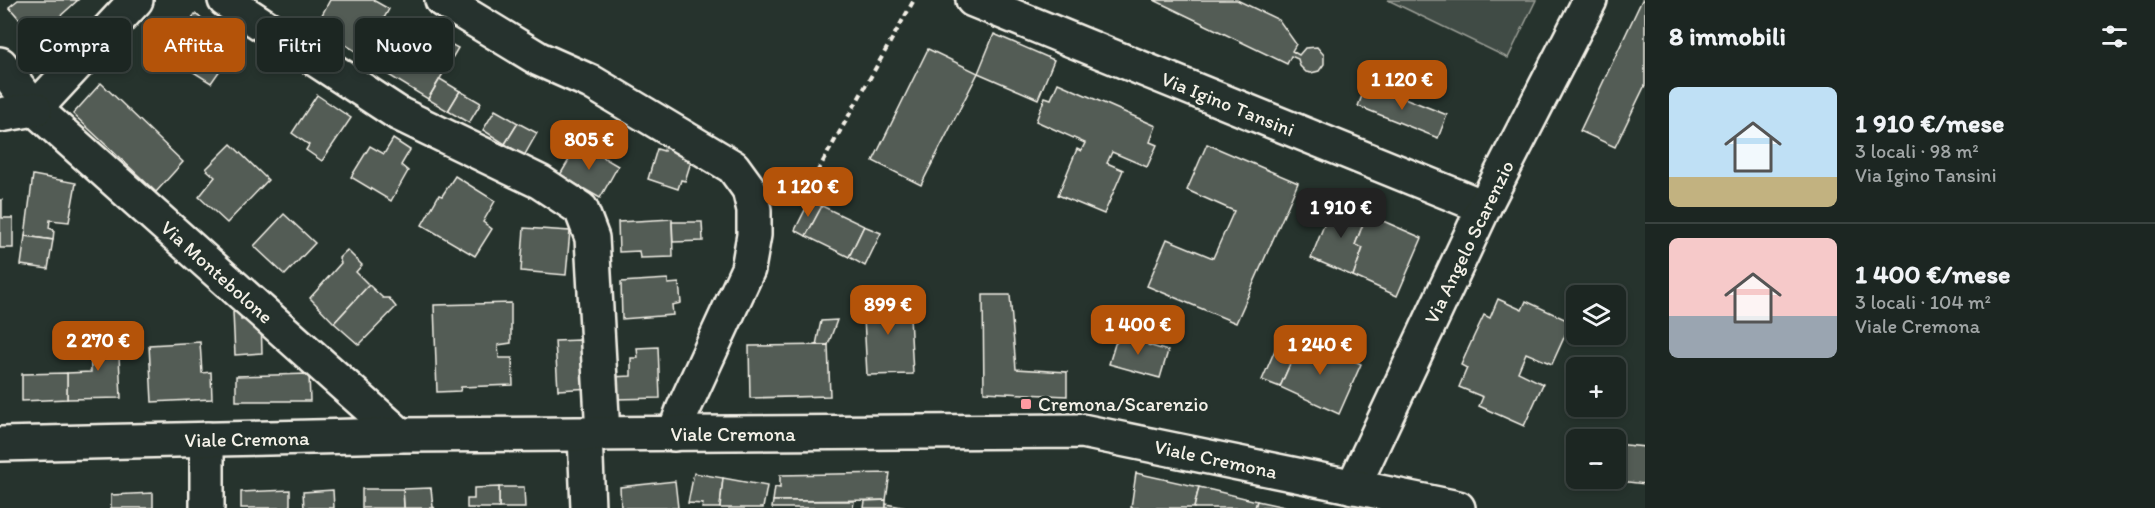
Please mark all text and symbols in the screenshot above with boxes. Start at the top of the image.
chip: Compra [18,18,131,72]
chip: Affitta [143,18,245,72]
chip: Filtri [257,18,343,72]
chip: Nuovo [355,18,453,72]
text: 8 immobili [1669,20,1786,52]
icon: filters [2098,20,2131,53]
pin: 1 120 € [1347,60,1457,111]
street label: Via Igino Tansini [1158,66,1298,142]
text: 1 120 € [1371,67,1433,91]
text: 1 910 €/mese [1855,107,2004,139]
icon: home [1717,111,1789,183]
pin: 805 € [547,120,631,171]
text: 805 € [564,127,614,151]
text: 3 locali · 98 m² [1855,139,1979,163]
street label: Via Angelo Scarenzio [1419,156,1519,328]
text: Via Igino Tansini [1855,163,1997,187]
pin: 1 120 € [753,167,863,218]
text: 1 120 € [777,174,839,198]
pin: 1 910 € [1286,188,1396,239]
text: 1 910 € [1310,195,1372,219]
street label: Via Montebolone [156,215,278,329]
text: 1 400 €/mese [1855,258,2010,290]
icon: home [1717,262,1789,334]
pin: 899 € [846,285,930,336]
map controls [1566,285,1626,489]
button: layers [1566,285,1626,345]
text: 3 locali · 104 m² [1855,290,1991,314]
text: 899 € [864,292,912,316]
pin: 1 400 € [1083,305,1193,356]
text: 1 400 € [1105,312,1171,336]
text: Viale Cremona [1855,314,1980,338]
pin: 2 270 € [43,321,153,372]
pin: 1 240 € [1265,325,1375,376]
text: 2 270 € [66,328,130,352]
text: 1 240 € [1288,332,1352,356]
button: + [1566,357,1626,417]
place label: Cremona/Scarenzio [1038,392,1209,416]
marker: Cremona/Scarenzio [1019,397,1033,411]
street label: Viale Cremona [670,422,796,446]
street label: Viale Cremona [184,426,310,452]
button: − [1566,429,1626,489]
street label: Viale Cremona [1152,434,1280,484]

